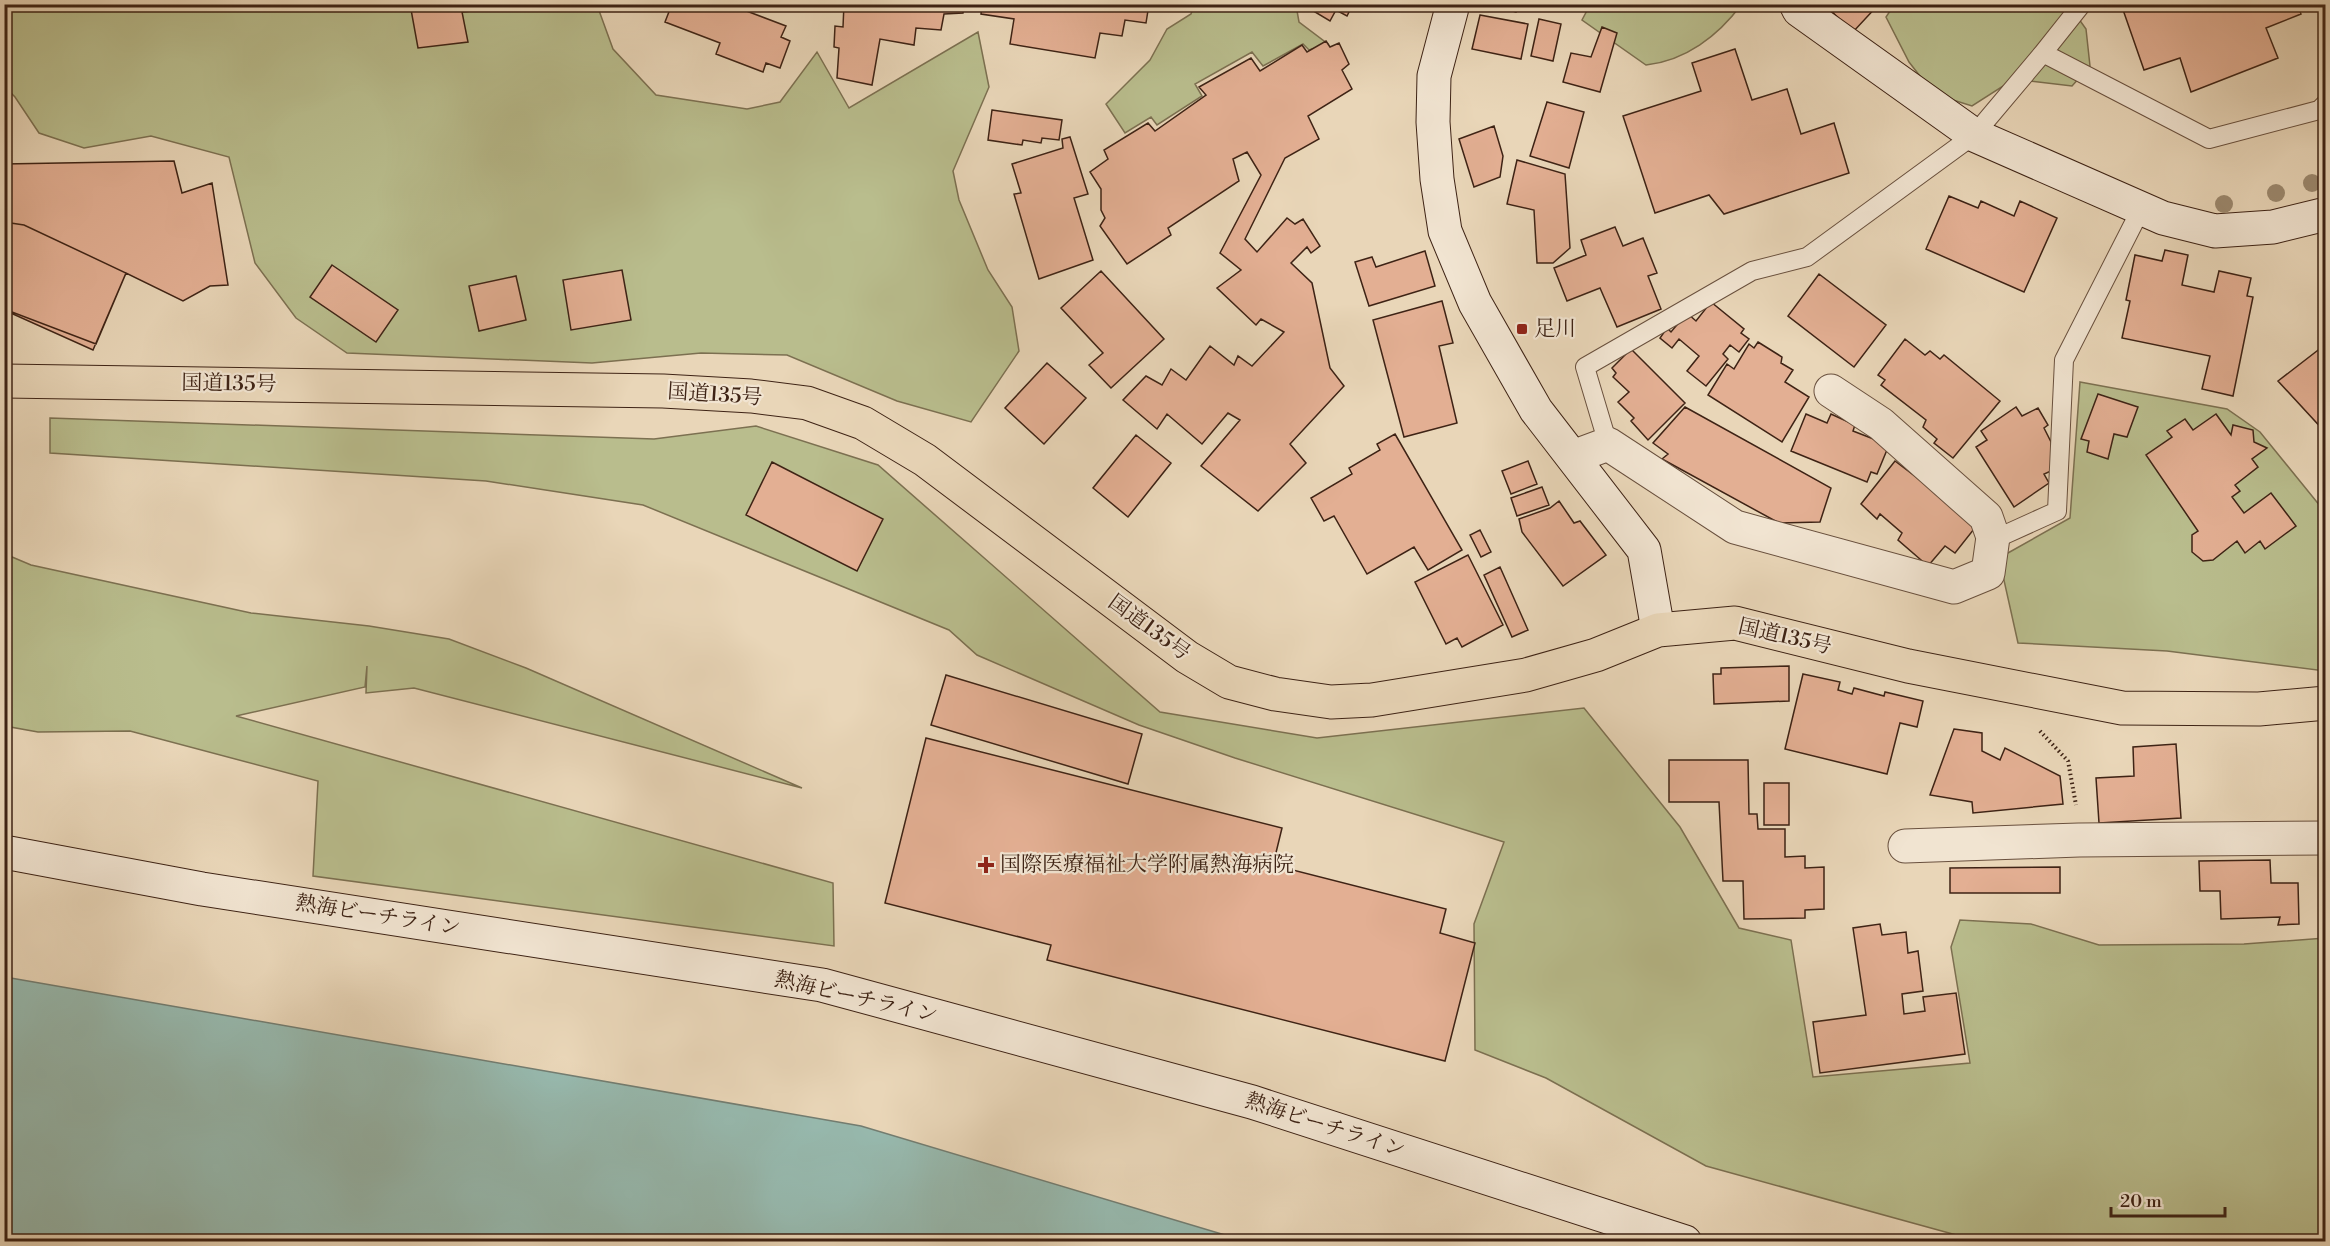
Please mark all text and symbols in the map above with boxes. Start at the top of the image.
place label: 足川 [1534,316,1576,342]
marker: 足川 [1515,322,1529,336]
street label: 国道135号 [181,370,277,398]
street label: 国道135号 [667,379,763,411]
street label: 国道135号 [1103,589,1195,667]
street label: 国道135号 [1736,614,1834,660]
place label: 国際医療福祉大学附属熱海病院 [1000,852,1294,878]
marker: 国際医療福祉大学附属熱海病院 [977,856,995,874]
street label: 熱海ビーチライン [294,890,462,942]
street label: 熱海ビーチライン [772,967,940,1029]
street label: 熱海ビーチライン [1242,1088,1408,1164]
scale bar [2111,1180,2225,1218]
text: 20 m [2120,1190,2162,1213]

